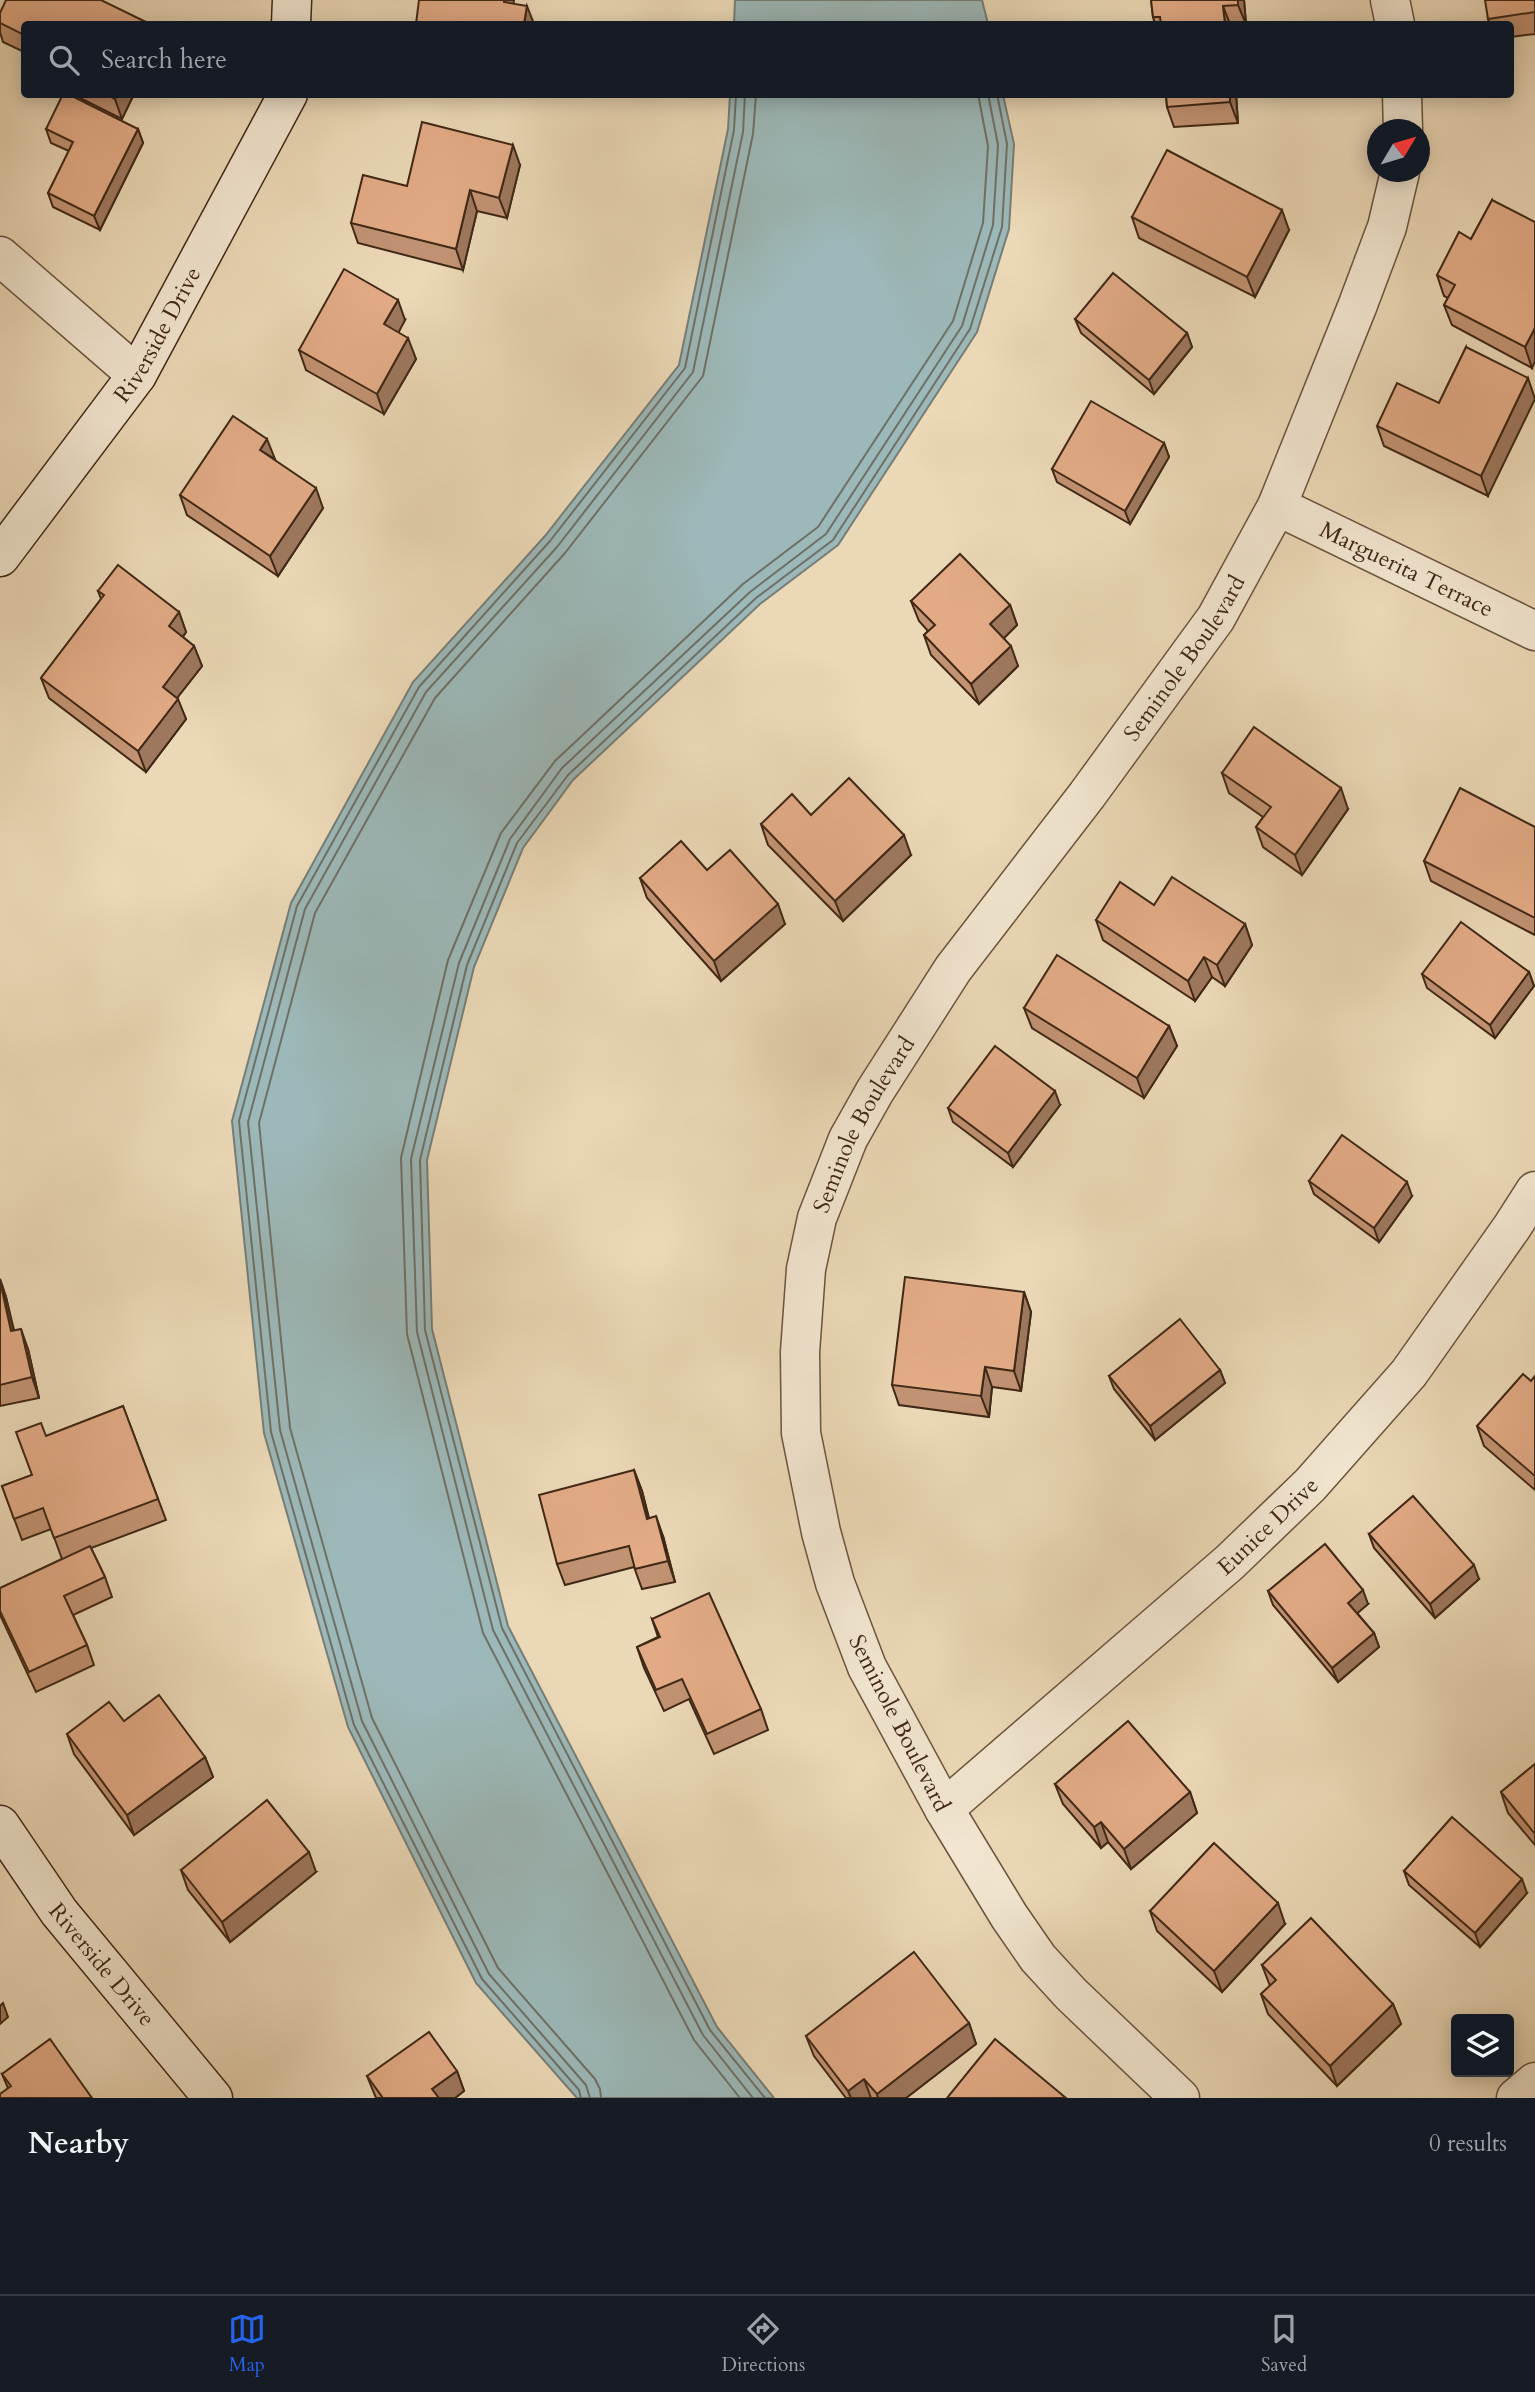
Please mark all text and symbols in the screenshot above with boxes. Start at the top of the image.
search box [21,21,1514,98]
icon: search [45,41,83,79]
text: Search here [101,42,227,77]
north arrow [1367,119,1430,182]
street label: Riverside Drive [107,261,208,409]
street label: Marguerita Terrace [1314,514,1498,624]
street label: Seminole Boulevard [1116,569,1253,747]
street label: Seminole Boulevard [806,1030,922,1217]
street label: Eunice Drive [1211,1471,1326,1582]
street label: Seminole Boulevard [841,1629,958,1818]
street label: Riverside Drive [42,1896,162,2033]
map controls [1451,2014,1514,2077]
button: layers [1451,2014,1514,2077]
text: Nearby [28,2123,129,2164]
text: 0 results [1429,2128,1507,2159]
tab: Map [228,2310,266,2378]
tab: Directions [722,2310,805,2378]
tab: Saved [1261,2310,1307,2378]

